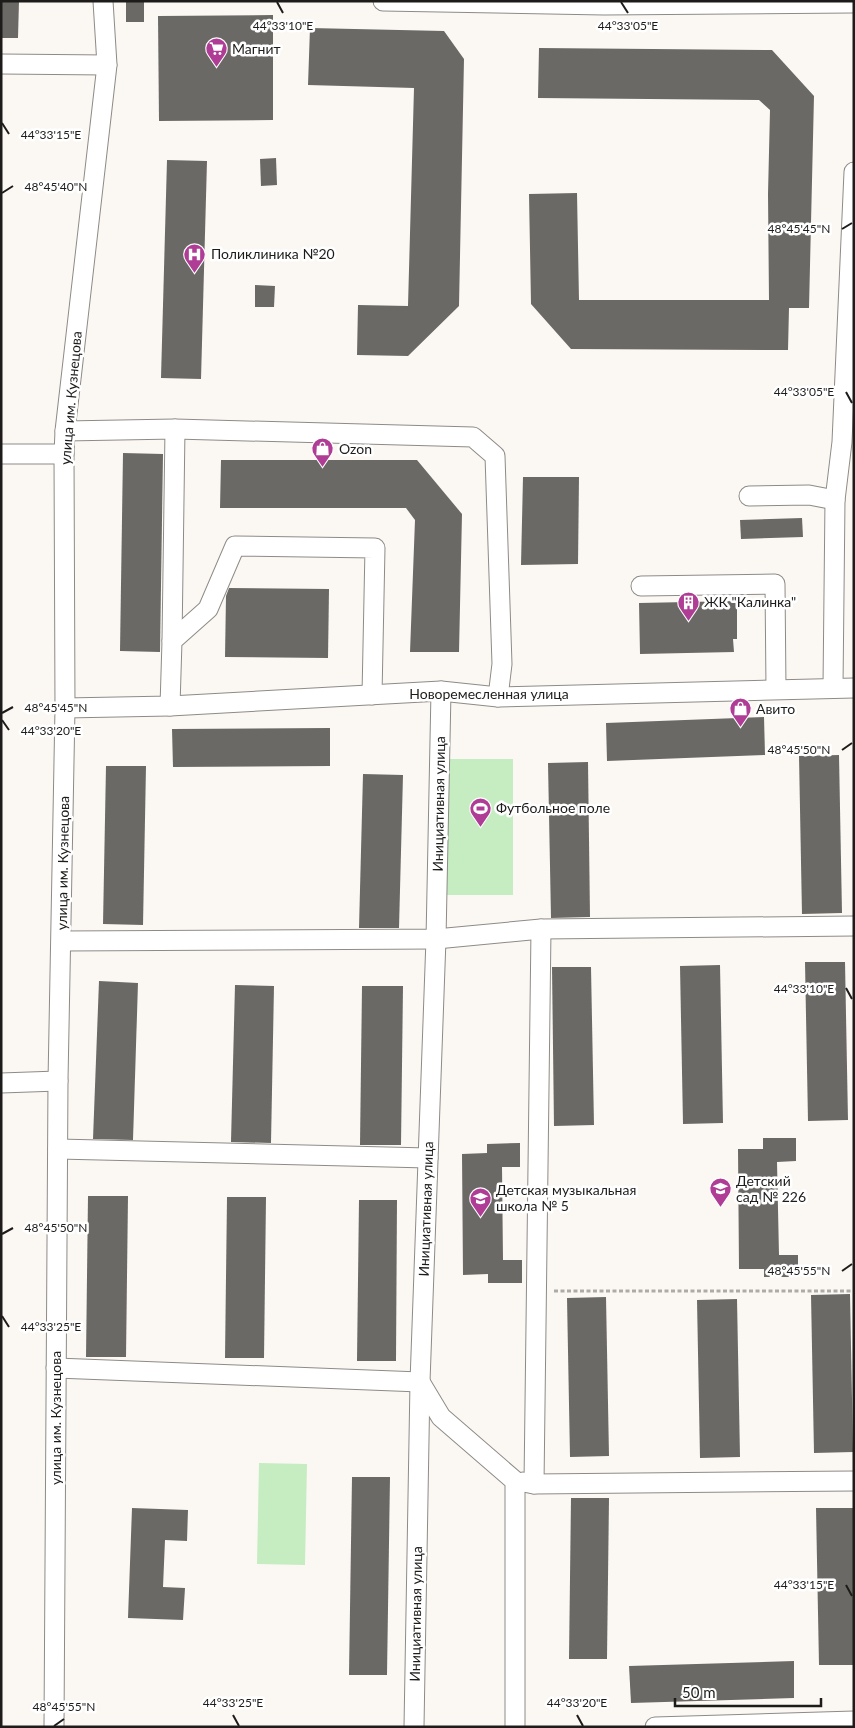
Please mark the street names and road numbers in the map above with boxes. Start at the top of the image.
street label: улица им. Кузнецова [56,330,85,466]
street label: Новоремесленная улица [409,685,569,702]
street label: Инициативная улица [429,736,448,872]
street label: улица им. Кузнецова [53,796,72,930]
street label: Инициативная улица [415,1141,436,1277]
street label: улица им. Кузнецова [47,1351,64,1485]
street label: Инициативная улица [406,1546,425,1682]

